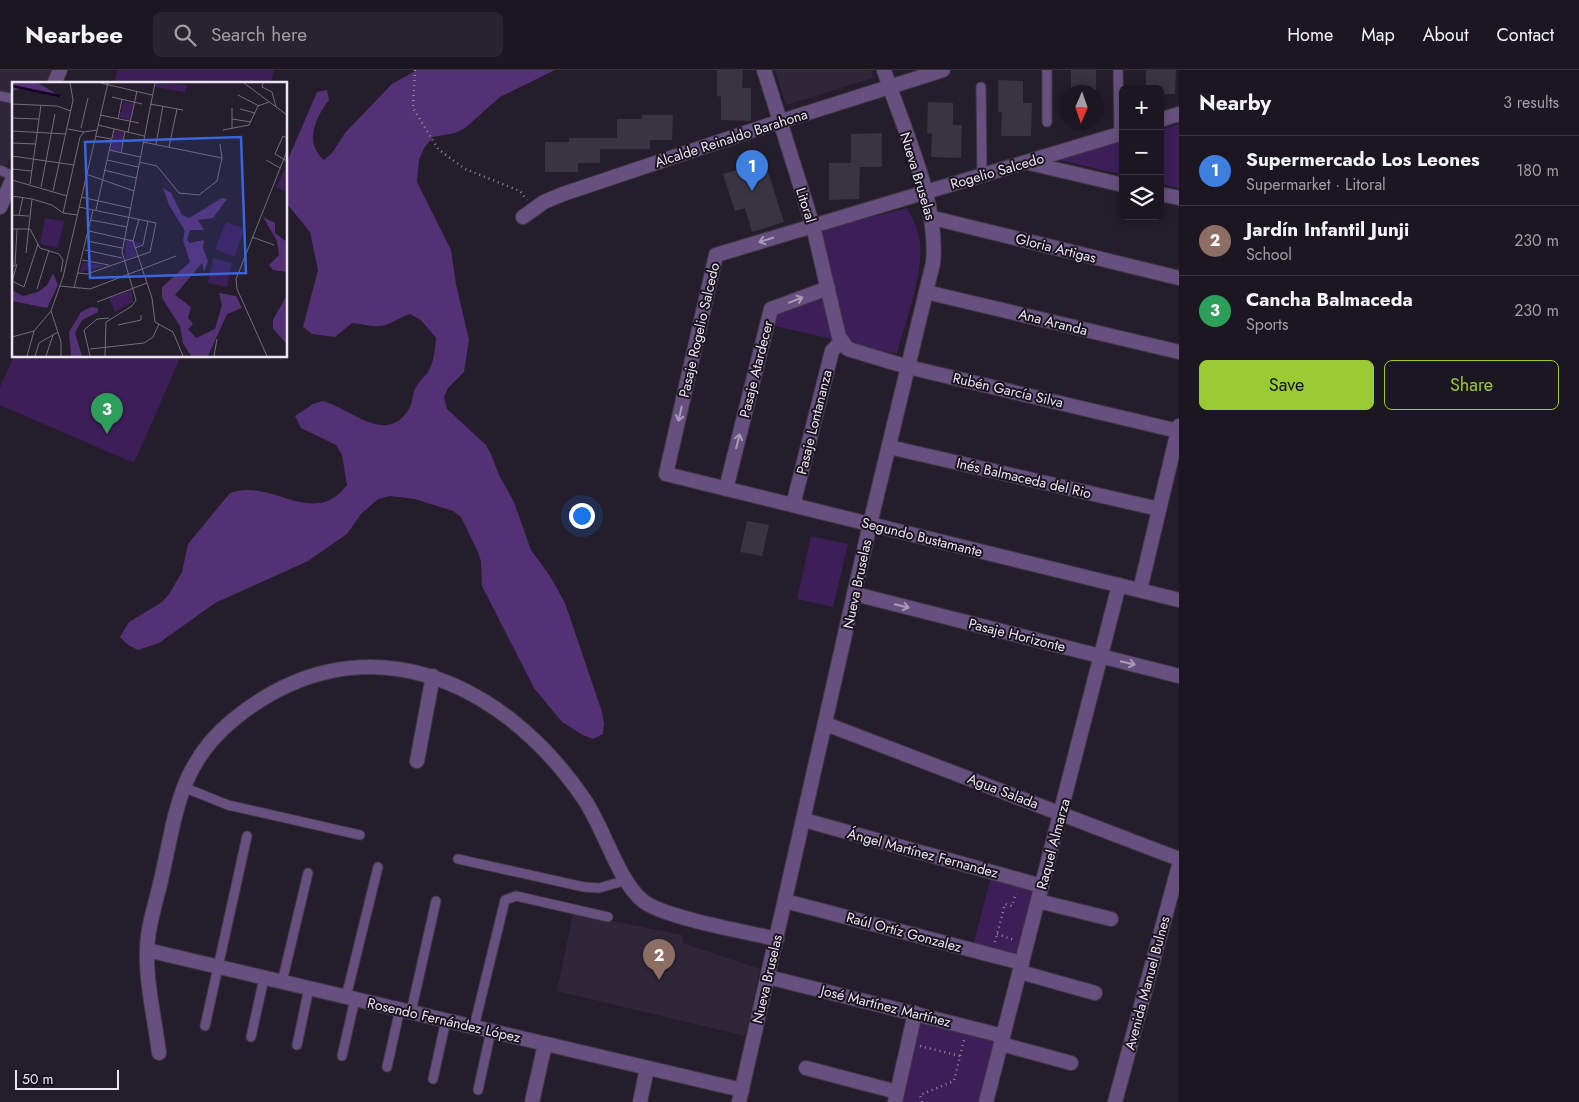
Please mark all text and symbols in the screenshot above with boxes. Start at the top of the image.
search box [153,12,503,57]
text: Nearbee [25,17,123,52]
icon: search [171,21,199,49]
text: Search here [211,21,307,48]
text: Home [1287,22,1333,48]
text: Map [1361,22,1395,48]
text: About [1423,22,1468,48]
text: Contact [1496,22,1554,48]
inset map [12,82,288,358]
north arrow [1059,85,1104,130]
map controls [1119,85,1164,220]
button: + [1119,85,1164,130]
text: Nearby [1199,88,1271,118]
text: 3 results [1503,91,1559,114]
street label: Alcalde Reinaldo Barahona [652,104,810,172]
street label: Nueva Bruselas [895,130,941,223]
button: − [1119,130,1164,175]
text: Supermercado Los Leones [1246,146,1480,173]
street label: Rogelio Salcedo [948,148,1046,194]
pin: 1 [736,150,768,191]
text: 1 [1211,159,1219,182]
text: 180 m [1516,159,1559,182]
text: Supermarket · Litoral [1246,173,1386,196]
button: layers [1119,175,1164,220]
street label: Litoral [791,185,821,225]
text: Jardín Infantil Junji [1246,216,1409,243]
street label: Gloria Artigas [1014,228,1099,268]
text: 2 [1210,229,1220,252]
text: 230 m [1514,229,1559,252]
one-way arrow [759,236,775,245]
text: School [1246,243,1292,266]
street label: Pasaje Rogelio Salcedo [674,260,724,399]
text: Cancha Balmaceda [1246,286,1413,313]
one-way arrow [787,295,803,304]
text: 3 [1210,299,1220,322]
text: 230 m [1514,299,1559,322]
street label: Ana Aranda [1016,304,1090,340]
text: Sports [1246,313,1288,336]
street label: Pasaje Atardecer [734,318,778,420]
button: Save [1199,360,1374,410]
button: Share [1384,360,1559,410]
street label: Pasaje Lontananza [791,368,837,476]
street label: Rubén García Silva [951,368,1065,412]
pin: 3 [91,393,123,434]
one-way arrow [674,405,684,421]
one-way arrow [734,434,743,450]
street label: Inés Balmaceda del Rio [955,453,1094,503]
your location [569,503,595,529]
street label: Segundo Bustamante [859,512,985,562]
street label: Nueva Bruselas [838,537,876,630]
one-way arrow [894,602,910,611]
street label: Pasaje Horizonte [966,613,1068,657]
one-way arrow [1119,659,1135,668]
street label: Agua Salada [965,768,1041,814]
street label: Raquel Almarza [1031,796,1075,892]
street label: Ángel Martínez Fernandez [845,823,1001,883]
street label: Raúl Ortíz Gonzalez [844,907,964,957]
street label: Avenida Manuel Bulnes [1120,914,1175,1052]
street label: Nueva Bruselas [747,932,787,1025]
pin: 2 [643,939,675,980]
street label: José Martínez Martínez [817,980,954,1032]
street label: Rosendo Fernández López [365,993,523,1047]
scale bar [15,1067,119,1090]
text: 50 m [22,1069,53,1089]

